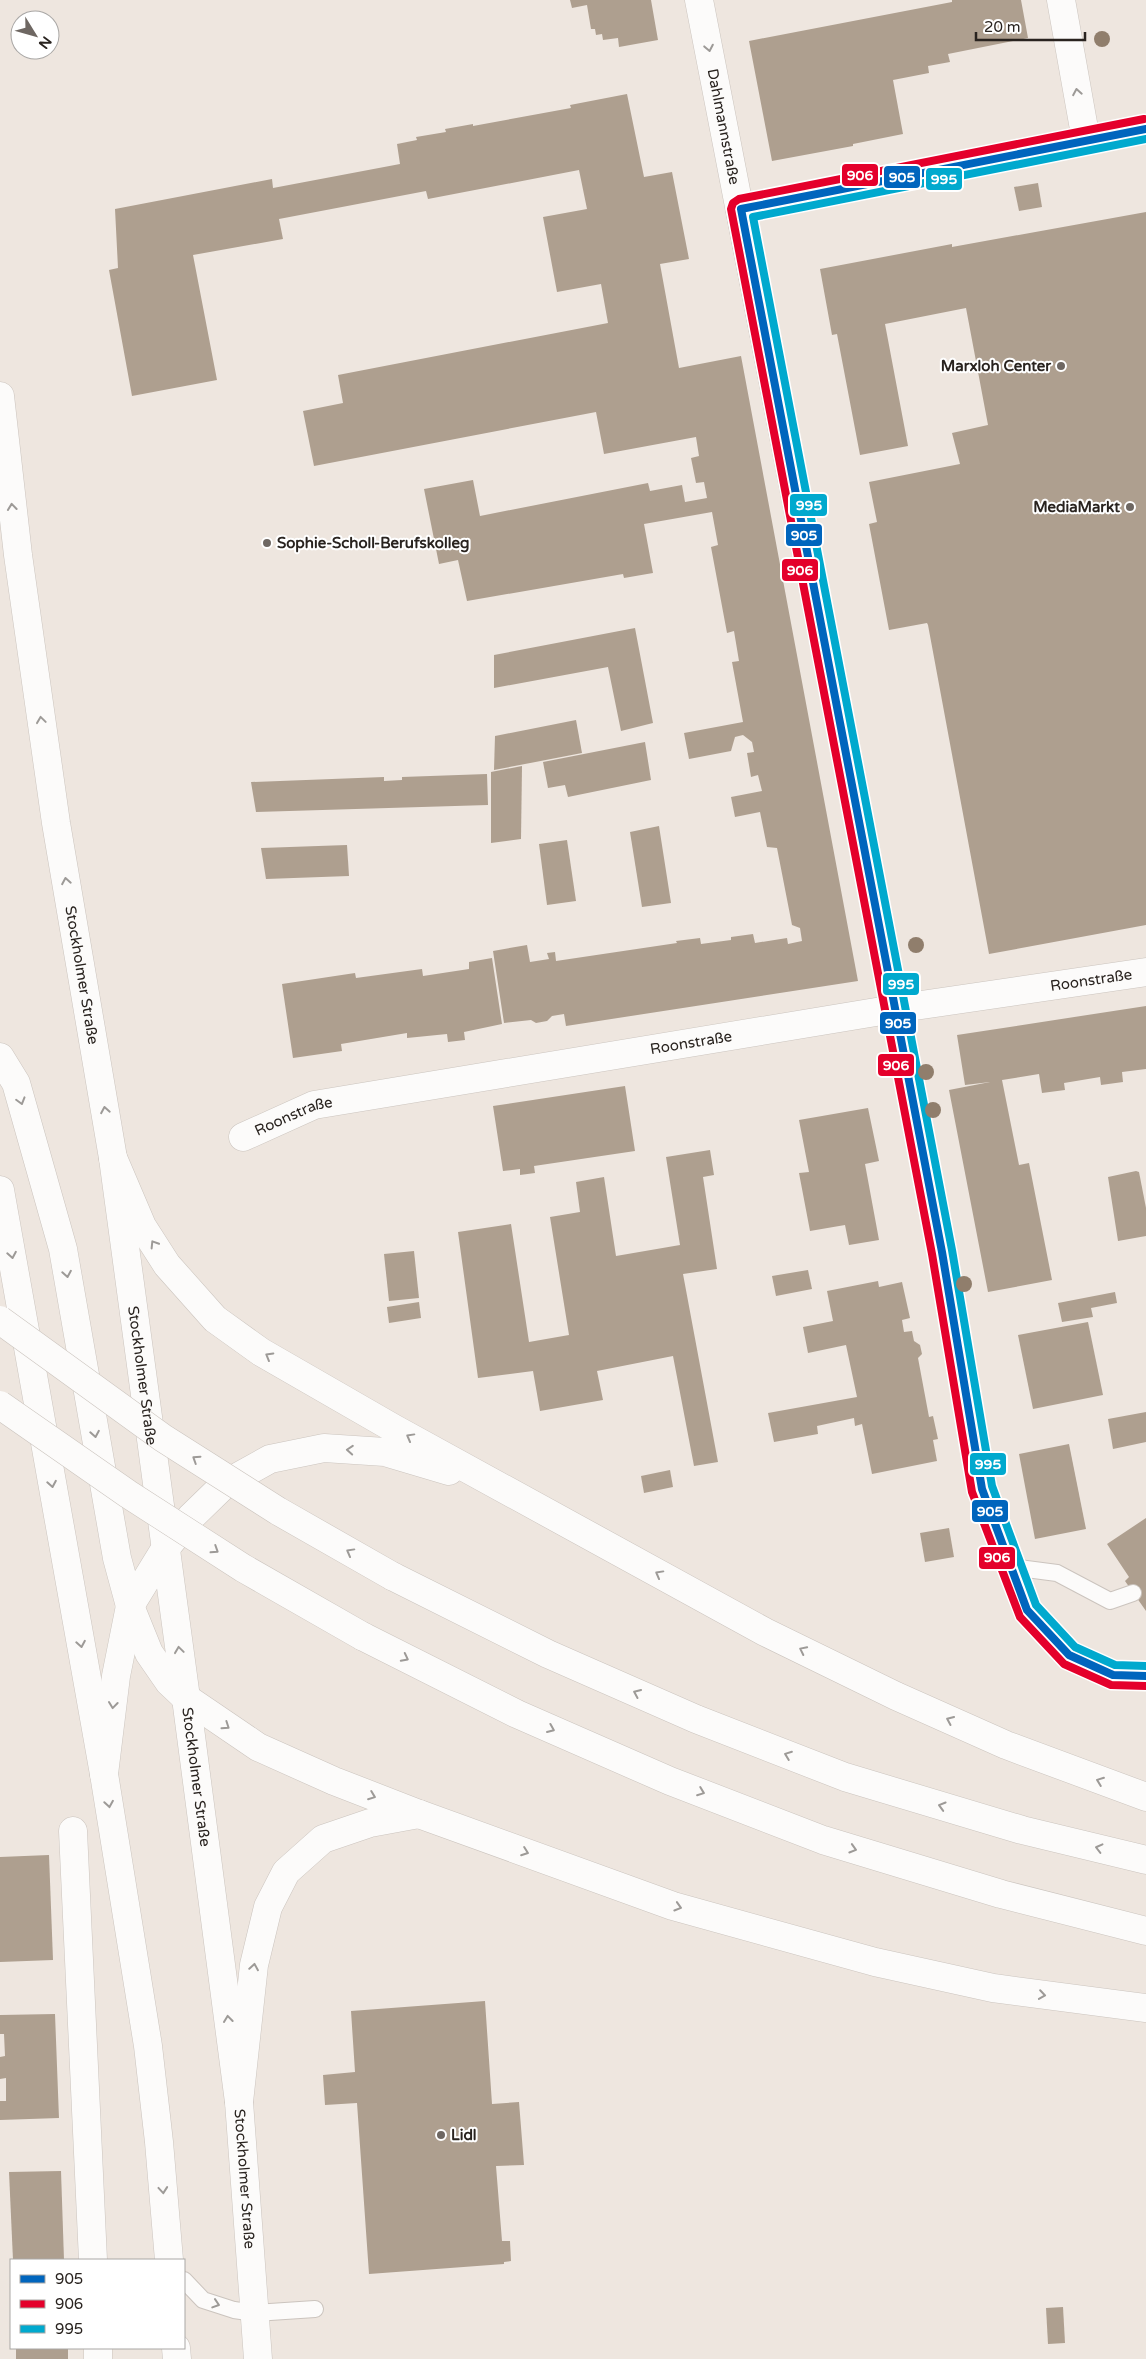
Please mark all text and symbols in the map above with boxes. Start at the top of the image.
north arrow [10,10,60,60]
scale bar [976,10,1085,42]
text: 20 m [984,18,1021,36]
text: N [35,33,55,52]
one-way arrow [703,43,713,52]
street label: Dahlmannstraße [704,67,744,186]
one-way arrow [1072,88,1083,96]
line badge: 906 [841,163,879,187]
line badge: 905 [883,165,921,189]
text: 906 [847,167,873,184]
line badge: 995 [925,167,963,191]
text: 905 [889,169,915,186]
text: 995 [931,171,957,188]
place label: Marxloh Center [941,357,1051,375]
marker: Marxloh Center [1055,360,1067,372]
line badge: 995 [789,493,828,517]
text: 995 [796,497,822,514]
place label: MediaMarkt [1033,498,1120,516]
marker: MediaMarkt [1124,501,1136,513]
one-way arrow [7,502,18,510]
line badge: 905 [785,523,823,547]
text: 905 [791,527,817,544]
place label: Sophie-Scholl-Berufskolleg [277,534,469,553]
marker: Sophie-Scholl-Berufskolleg [261,537,273,549]
line badge: 906 [781,558,819,582]
text: 906 [787,562,813,579]
one-way arrow [37,716,47,725]
one-way arrow [61,877,72,885]
street label: Stockholmer Straße [61,904,103,1046]
street label: Roonstraße [1049,965,1133,995]
line badge: 995 [882,972,920,996]
text: 995 [888,976,914,993]
line badge: 905 [879,1011,917,1035]
text: 905 [885,1015,911,1032]
street label: Roonstraße [649,1027,733,1058]
line badge: 906 [877,1053,915,1077]
text: 906 [883,1057,909,1074]
street label: Roonstraße [252,1093,334,1140]
one-way arrow [15,1096,25,1104]
one-way arrow [100,1106,110,1115]
one-way arrow [150,1240,160,1249]
one-way arrow [6,1250,16,1259]
one-way arrow [62,1270,72,1279]
street label: Stockholmer Straße [124,1305,161,1446]
one-way arrow [265,1352,274,1362]
one-way arrow [90,1430,100,1439]
one-way arrow [406,1433,415,1443]
one-way arrow [345,1444,353,1455]
line badge: 995 [969,1452,1007,1476]
one-way arrow [192,1456,202,1465]
text: 995 [975,1456,1001,1473]
one-way arrow [47,1479,57,1488]
line badge: 905 [971,1499,1009,1523]
text: 905 [977,1503,1003,1520]
one-way arrow [209,1543,218,1553]
line badge: 906 [978,1546,1016,1570]
one-way arrow [346,1548,355,1558]
text: 906 [984,1549,1010,1566]
one-way arrow [656,1570,665,1580]
one-way arrow [75,1639,85,1648]
one-way arrow [174,1646,185,1654]
one-way arrow [799,1646,808,1657]
one-way arrow [400,1652,409,1662]
one-way arrow [633,1689,642,1700]
one-way arrow [108,1702,119,1710]
street label: Stockholmer Straße [178,1706,214,1848]
one-way arrow [946,1715,955,1726]
one-way arrow [221,1719,230,1729]
one-way arrow [546,1723,555,1734]
one-way arrow [784,1751,793,1761]
one-way arrow [1096,1777,1105,1788]
one-way arrow [696,1786,705,1797]
one-way arrow [367,1789,376,1800]
one-way arrow [104,1799,114,1808]
one-way arrow [938,1802,946,1812]
one-way arrow [849,1843,857,1853]
one-way arrow [1095,1844,1103,1854]
one-way arrow [520,1846,528,1856]
one-way arrow [673,1901,681,1911]
one-way arrow [249,1962,259,1971]
one-way arrow [1037,1989,1046,1999]
one-way arrow [223,2015,234,2023]
street label: Stockholmer Straße [231,2108,259,2250]
place label: Lidl [451,2126,477,2144]
marker: Lidl [435,2129,447,2141]
one-way arrow [158,2187,169,2195]
legend [10,2259,185,2349]
text: 905 [55,2270,83,2288]
text: 906 [55,2295,83,2313]
one-way arrow [211,2299,219,2309]
text: 995 [55,2320,83,2338]

